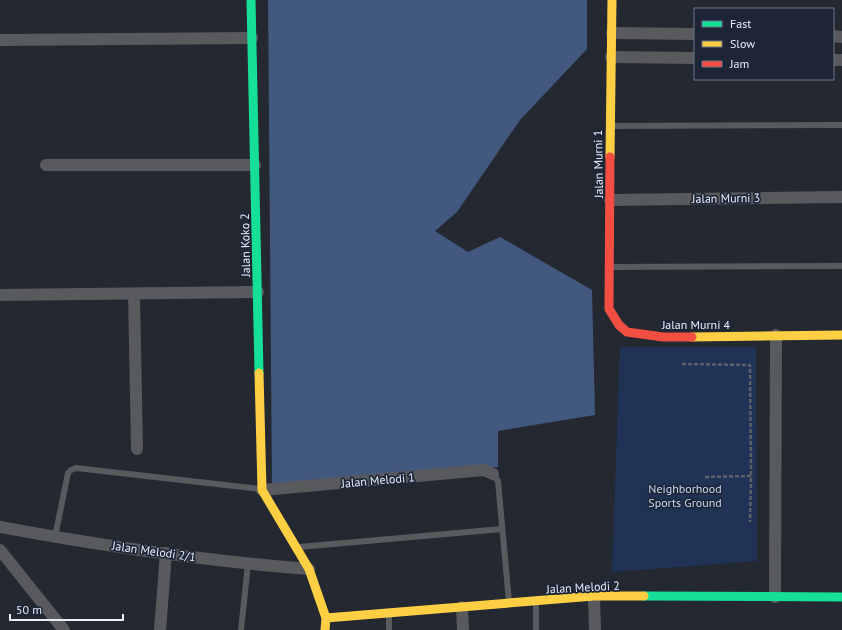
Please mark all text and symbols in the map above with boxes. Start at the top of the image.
legend [694,8,834,80]
text: Fast [730,16,751,31]
text: Slow [730,36,755,51]
text: Jam [729,56,749,71]
street label: Jalan Murni 1 [590,130,606,199]
street label: Jalan Murni 3 [691,190,760,206]
street label: Jalan Koko 2 [237,213,253,278]
street label: Jalan Murni 4 [661,317,731,332]
street label: Jalan Melodi 1 [340,469,415,491]
park label: Neighborhood Sports Ground [648,481,722,510]
street label: Jalan Melodi 2/1 [110,538,197,564]
street label: Jalan Melodi 2 [545,578,620,596]
scale bar [10,596,123,622]
text: 50 m [16,602,42,617]

